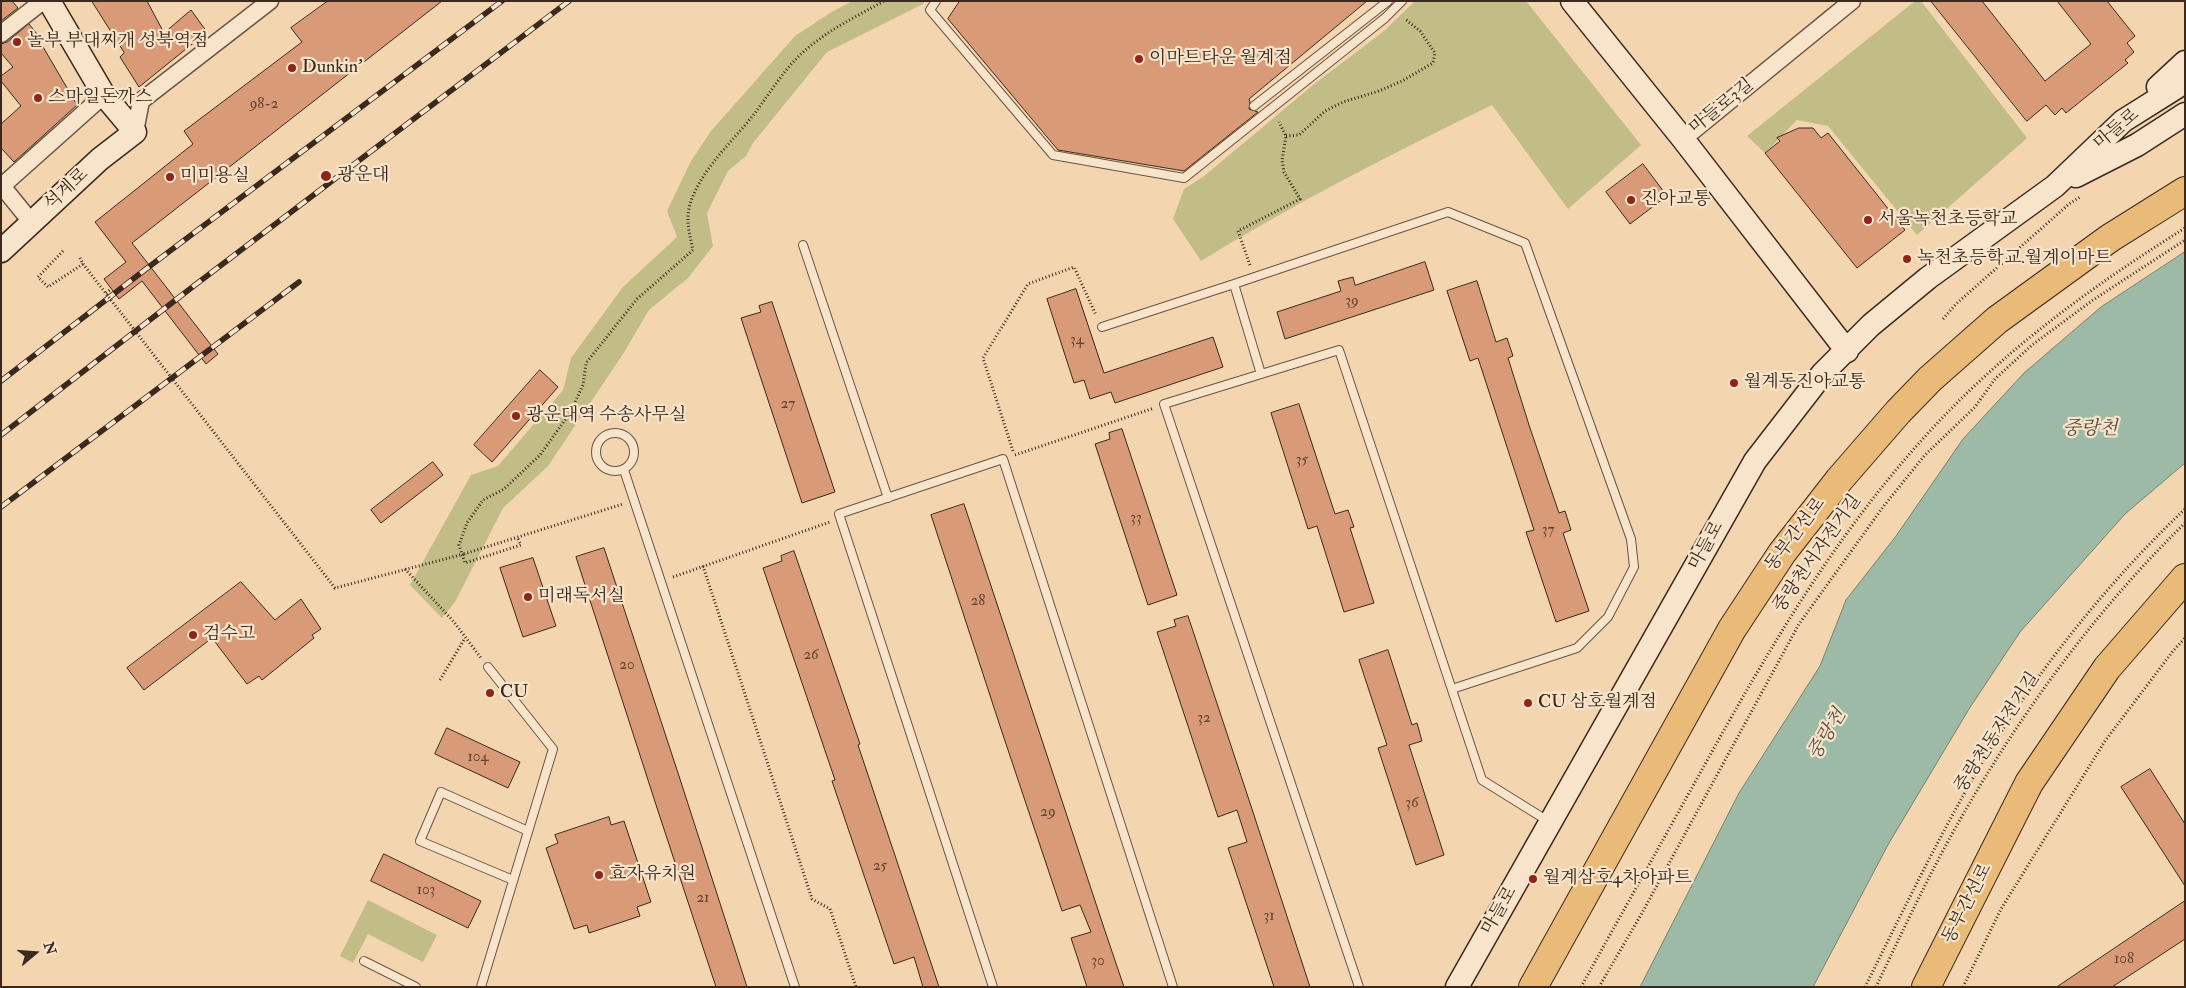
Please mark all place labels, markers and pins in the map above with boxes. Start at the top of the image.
place label: 놀부 부대찌개 성북역점 [27,31,208,53]
marker: 놀부 부대찌개 성북역점 [11,36,23,48]
place label: 이마트타운 월계점 [1149,48,1292,70]
marker: 이마트타운 월계점 [1133,53,1145,65]
place label: Dunkin' [302,57,363,79]
marker: Dunkin' [286,62,298,74]
place label: 스마일돈까스 [48,87,152,109]
marker: 스마일돈까스 [32,92,44,104]
place label: 광운대 [337,165,389,187]
place label: 미미용실 [180,166,250,188]
marker: 광운대 [319,169,333,183]
marker: 미미용실 [164,171,176,183]
place label: 진아교통 [1641,189,1711,211]
marker: 진아교통 [1625,194,1637,206]
place label: 서울녹천초등학교 [1878,209,2017,231]
marker: 서울녹천초등학교 [1862,214,1874,226]
place label: 녹천초등학교.월계이마트 [1917,248,2112,270]
marker: 녹천초등학교.월계이마트 [1901,253,1913,265]
place label: 월계동진아교통 [1744,372,1866,394]
marker: 월계동진아교통 [1728,377,1740,389]
place label: 광운대역 수송사무실 [526,405,686,427]
marker: 광운대역 수송사무실 [510,410,522,422]
place label: 미래독서실 [538,586,625,608]
marker: 미래독서실 [522,591,534,603]
place label: 검수고 [203,624,255,646]
marker: 검수고 [187,629,199,641]
place label: CU [500,682,528,704]
marker: CU [484,687,496,699]
place label: CU 삼호월계점 [1538,692,1657,714]
marker: CU 삼호월계점 [1522,697,1534,709]
place label: 효자유치원 [609,864,696,886]
place label: 월계삼호4차아파트 [1543,868,1692,890]
marker: 효자유치원 [593,869,605,881]
marker: 월계삼호4차아파트 [1527,873,1539,885]

